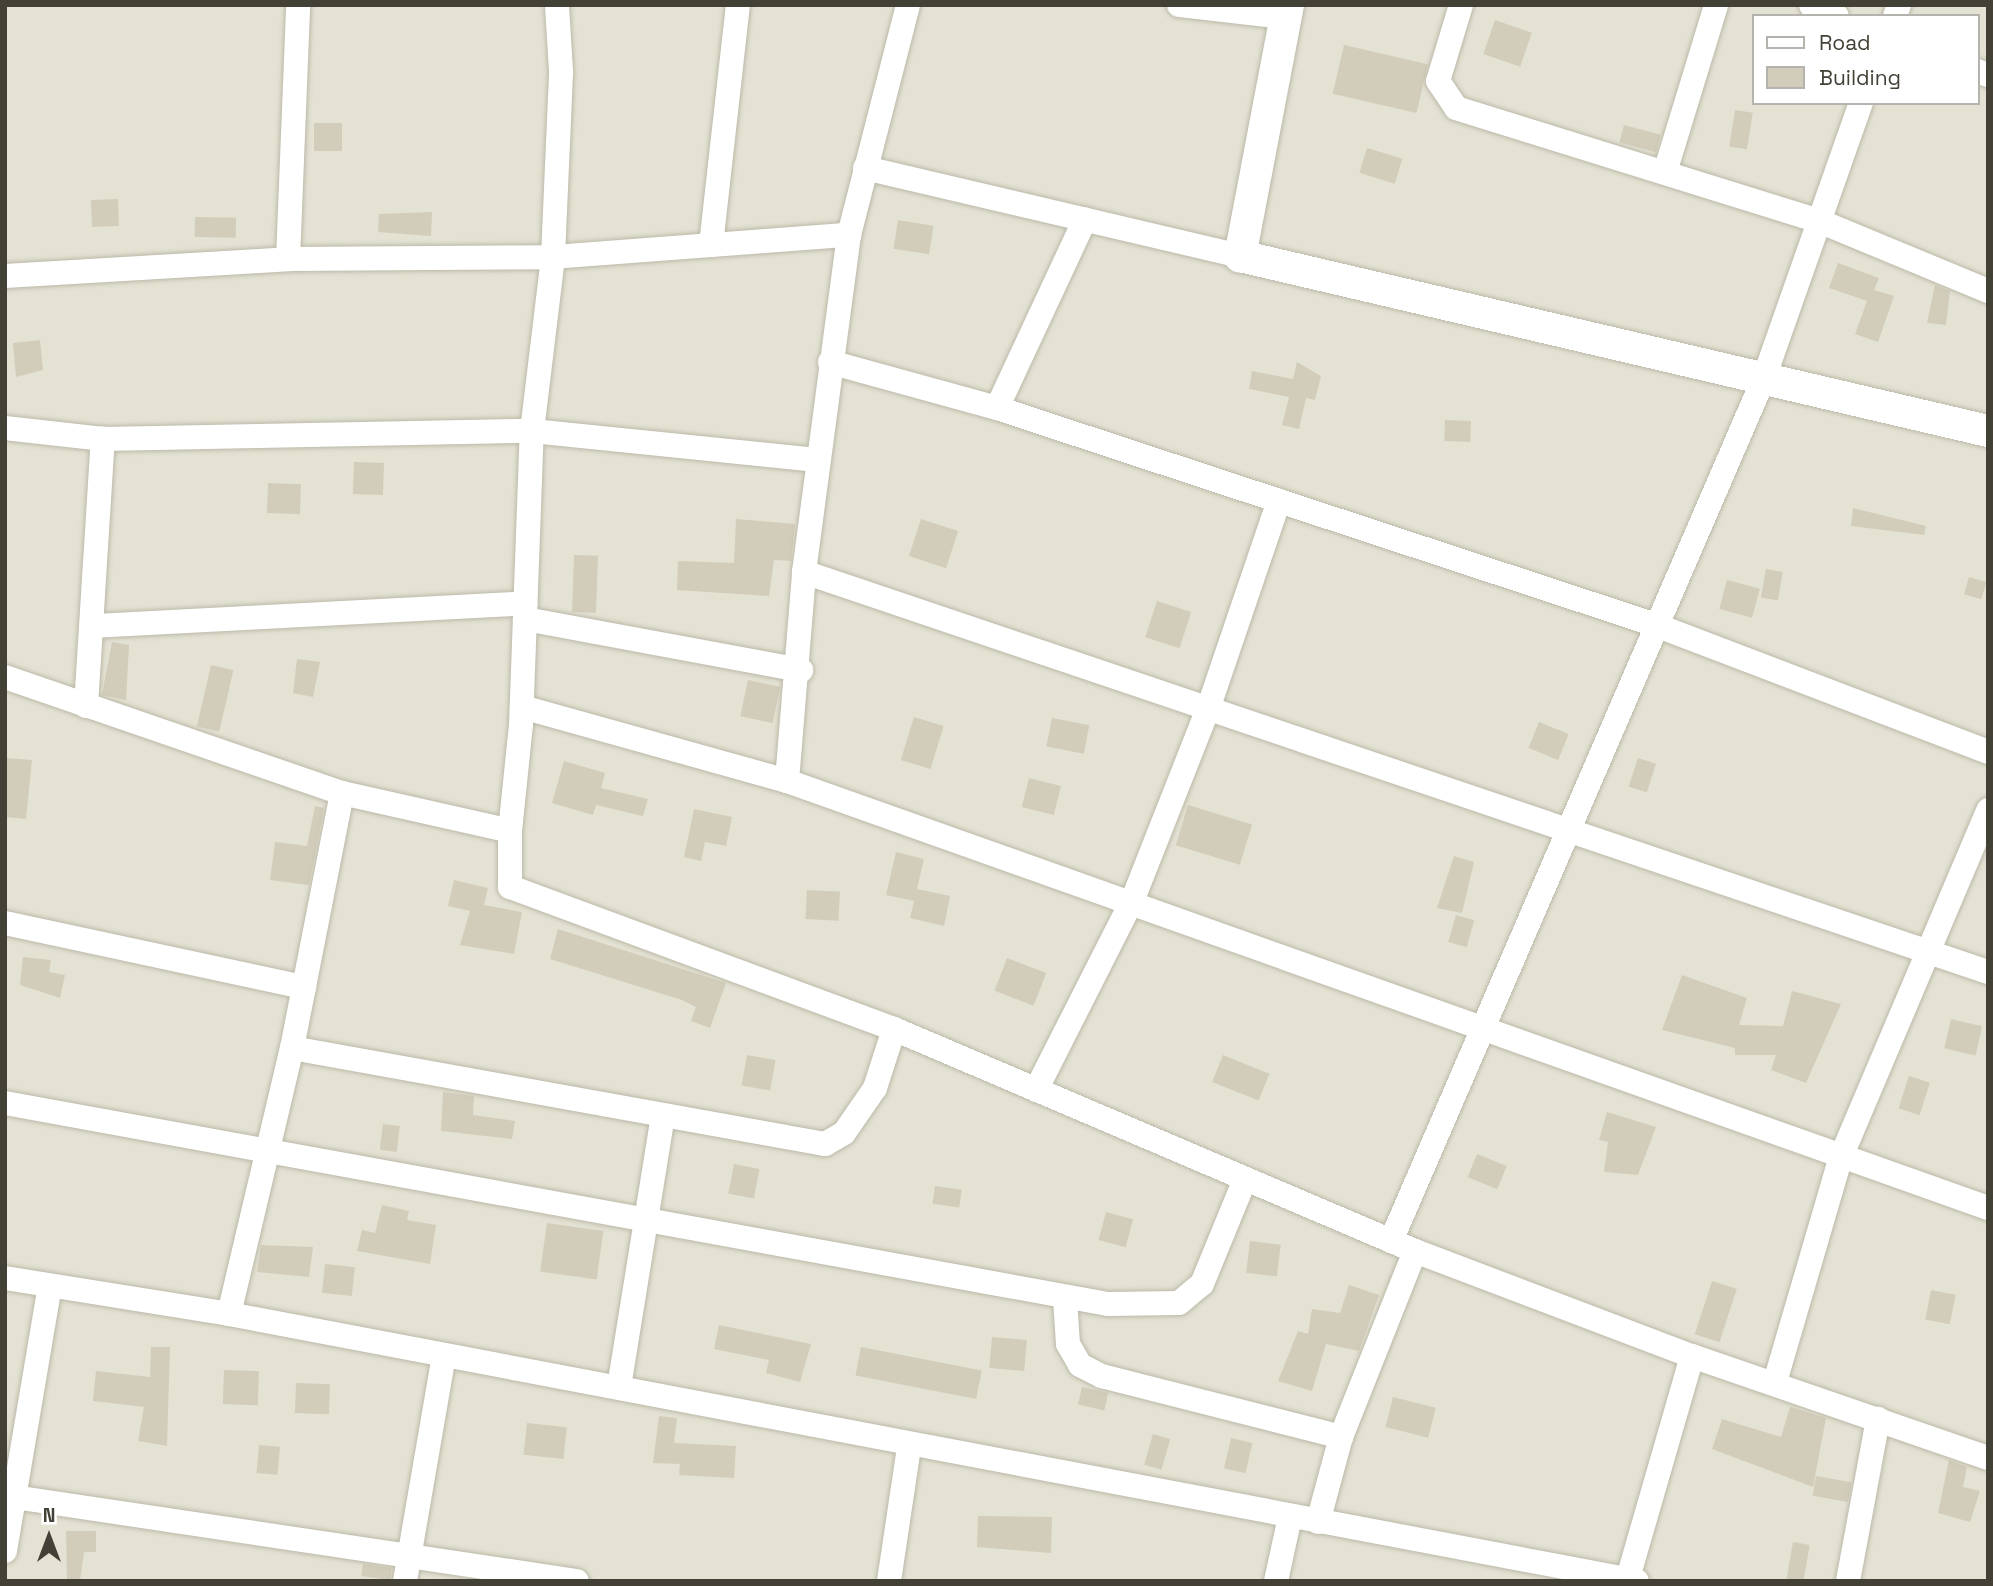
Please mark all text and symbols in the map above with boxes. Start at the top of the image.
legend [1752,14,1979,105]
text: Road [1819,29,1871,56]
text: Building [1819,64,1901,91]
north arrow [14,1502,84,1572]
text: N [43,1503,55,1528]

